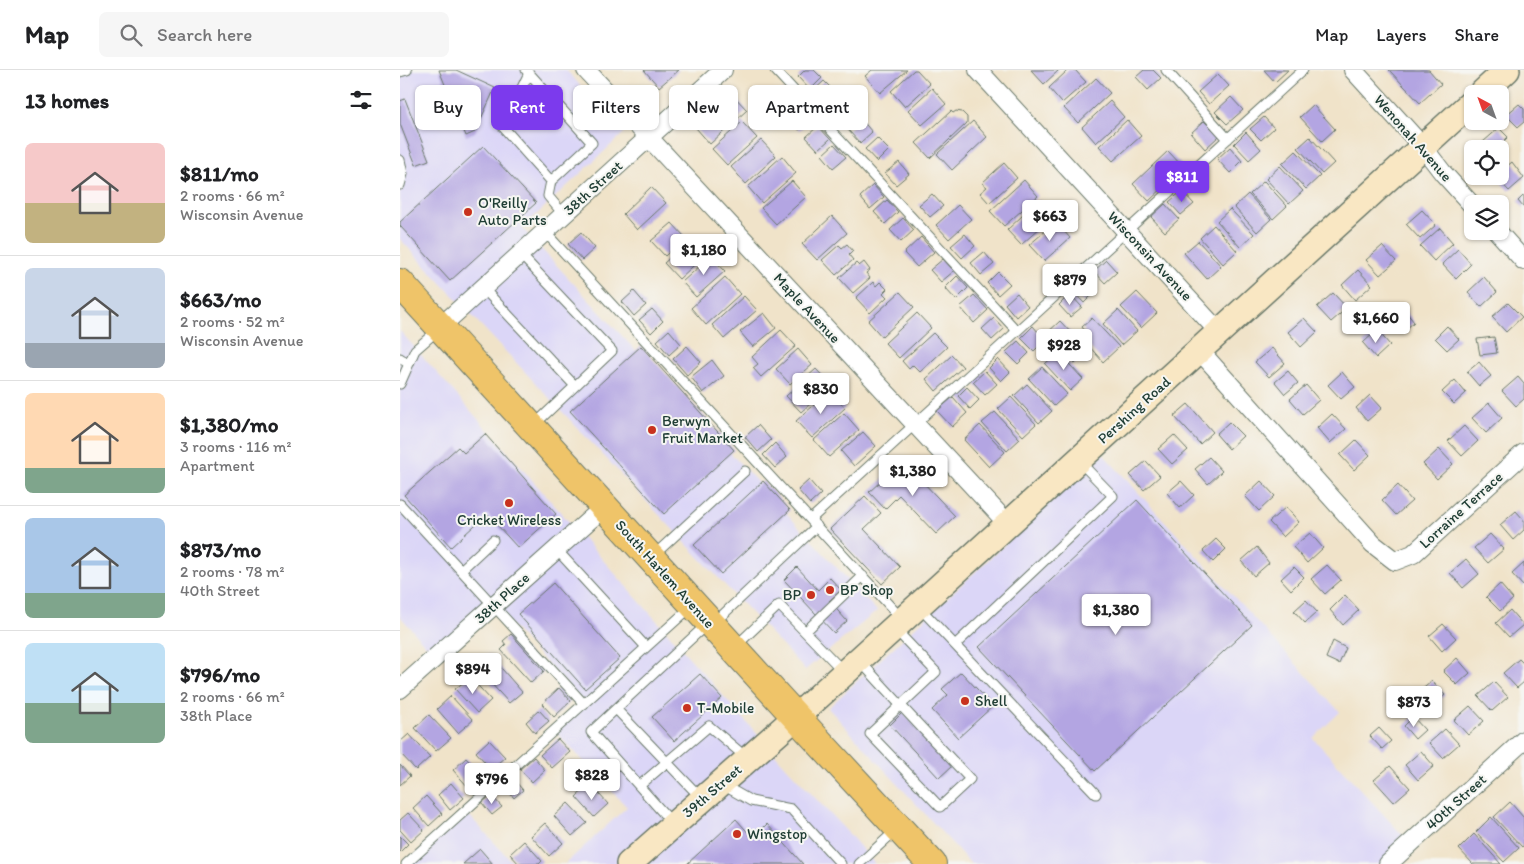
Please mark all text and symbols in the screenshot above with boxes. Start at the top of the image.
search box [99,12,449,57]
text: Map [25,20,69,49]
icon: search [117,21,145,49]
text: Search here [157,23,252,46]
text: Map [1315,24,1348,46]
text: Layers [1376,24,1426,46]
text: Share [1454,24,1499,46]
chip: Buy [415,85,481,130]
chip: Rent [491,85,563,130]
chip: Filters [573,85,659,130]
chip: New [669,85,738,130]
chip: Apartment [748,85,868,130]
north arrow [1464,85,1509,130]
map controls [1464,85,1509,240]
icon: filters [347,86,375,114]
text: 13 homes [25,88,109,113]
street label: Wenonah Avenue [1370,91,1456,185]
button: locate [1464,140,1509,185]
street label: 38th Street [560,157,626,219]
pin: $811 [1152,160,1212,203]
text: $811/mo [180,161,259,186]
icon: home [65,163,125,223]
text: $811 [1166,167,1198,186]
text: 2 rooms · 66 m² [180,186,285,205]
place label: O'Reilly Auto Parts [478,194,547,229]
button: layers [1464,195,1509,240]
pin: $663 [1020,200,1080,242]
text: Wisconsin Avenue [180,205,303,224]
marker: O'Reilly Auto Parts [462,206,474,218]
text: $663 [1033,206,1067,225]
street label: Wisconsin Avenue [1104,208,1196,304]
pin: $1,180 [663,234,745,276]
text: $1,180 [681,240,727,259]
pin: $879 [1040,264,1100,306]
street label: Maple Avenue [770,269,844,347]
text: $879 [1053,270,1087,289]
text: $663/mo [180,287,261,312]
icon: home [65,288,125,348]
pin: $1,660 [1335,302,1417,344]
text: $1,660 [1353,308,1399,327]
text: 2 rooms · 52 m² [180,312,285,331]
pin: $928 [1034,328,1094,371]
text: Wisconsin Avenue [180,331,303,350]
text: $928 [1047,335,1081,354]
pin: $830 [791,372,851,415]
street label: Pershing Road [1094,373,1174,447]
text: $830 [803,379,839,398]
text: $1,380/mo [180,412,278,437]
place label: Berwyn Fruit Market [662,412,743,447]
icon: home [65,413,125,473]
marker: Berwyn Fruit Market [646,424,658,436]
text: 3 rooms · 116 m² [180,437,291,456]
pin: $1,380 [872,454,954,497]
text: Apartment [180,456,255,475]
text: $1,380 [890,461,936,480]
street label: Lorraine Terrace [1416,468,1506,552]
marker: Cricket Wireless [503,497,515,509]
place label: Cricket Wireless [457,511,561,529]
street label: South Harlem Avenue [612,516,718,632]
text: $873/mo [180,537,261,562]
icon: home [65,538,125,598]
text: 2 rooms · 78 m² [180,562,285,581]
street label: 38th Place [471,569,533,627]
text: 40th Street [180,581,260,600]
place label: BP Shop [840,581,893,599]
marker: BP Shop [824,584,836,596]
place label: BP [783,586,801,604]
marker: BP [805,589,817,601]
pin: $1,380 [1075,594,1157,636]
text: $1,380 [1093,600,1139,619]
pin: $894 [443,652,503,695]
text: $894 [456,659,490,678]
text: $796/mo [180,662,260,687]
icon: home [65,663,125,723]
pin: $873 [1384,686,1444,728]
text: 2 rooms · 66 m² [180,687,285,706]
place label: Shell [975,692,1008,710]
text: $873 [1397,692,1431,711]
marker: Shell [959,695,971,707]
place label: T-Mobile [697,699,754,717]
marker: T-Mobile [681,702,693,714]
text: 38th Place [180,706,252,725]
pin: $828 [562,758,622,801]
street label: 39th Street [679,760,746,822]
pin: $796 [462,762,522,805]
text: $828 [575,765,609,784]
text: $796 [476,769,508,788]
street label: 40th Street [1422,770,1490,834]
place label: Wingstop [747,825,807,843]
marker: Wingstop [731,828,743,840]

